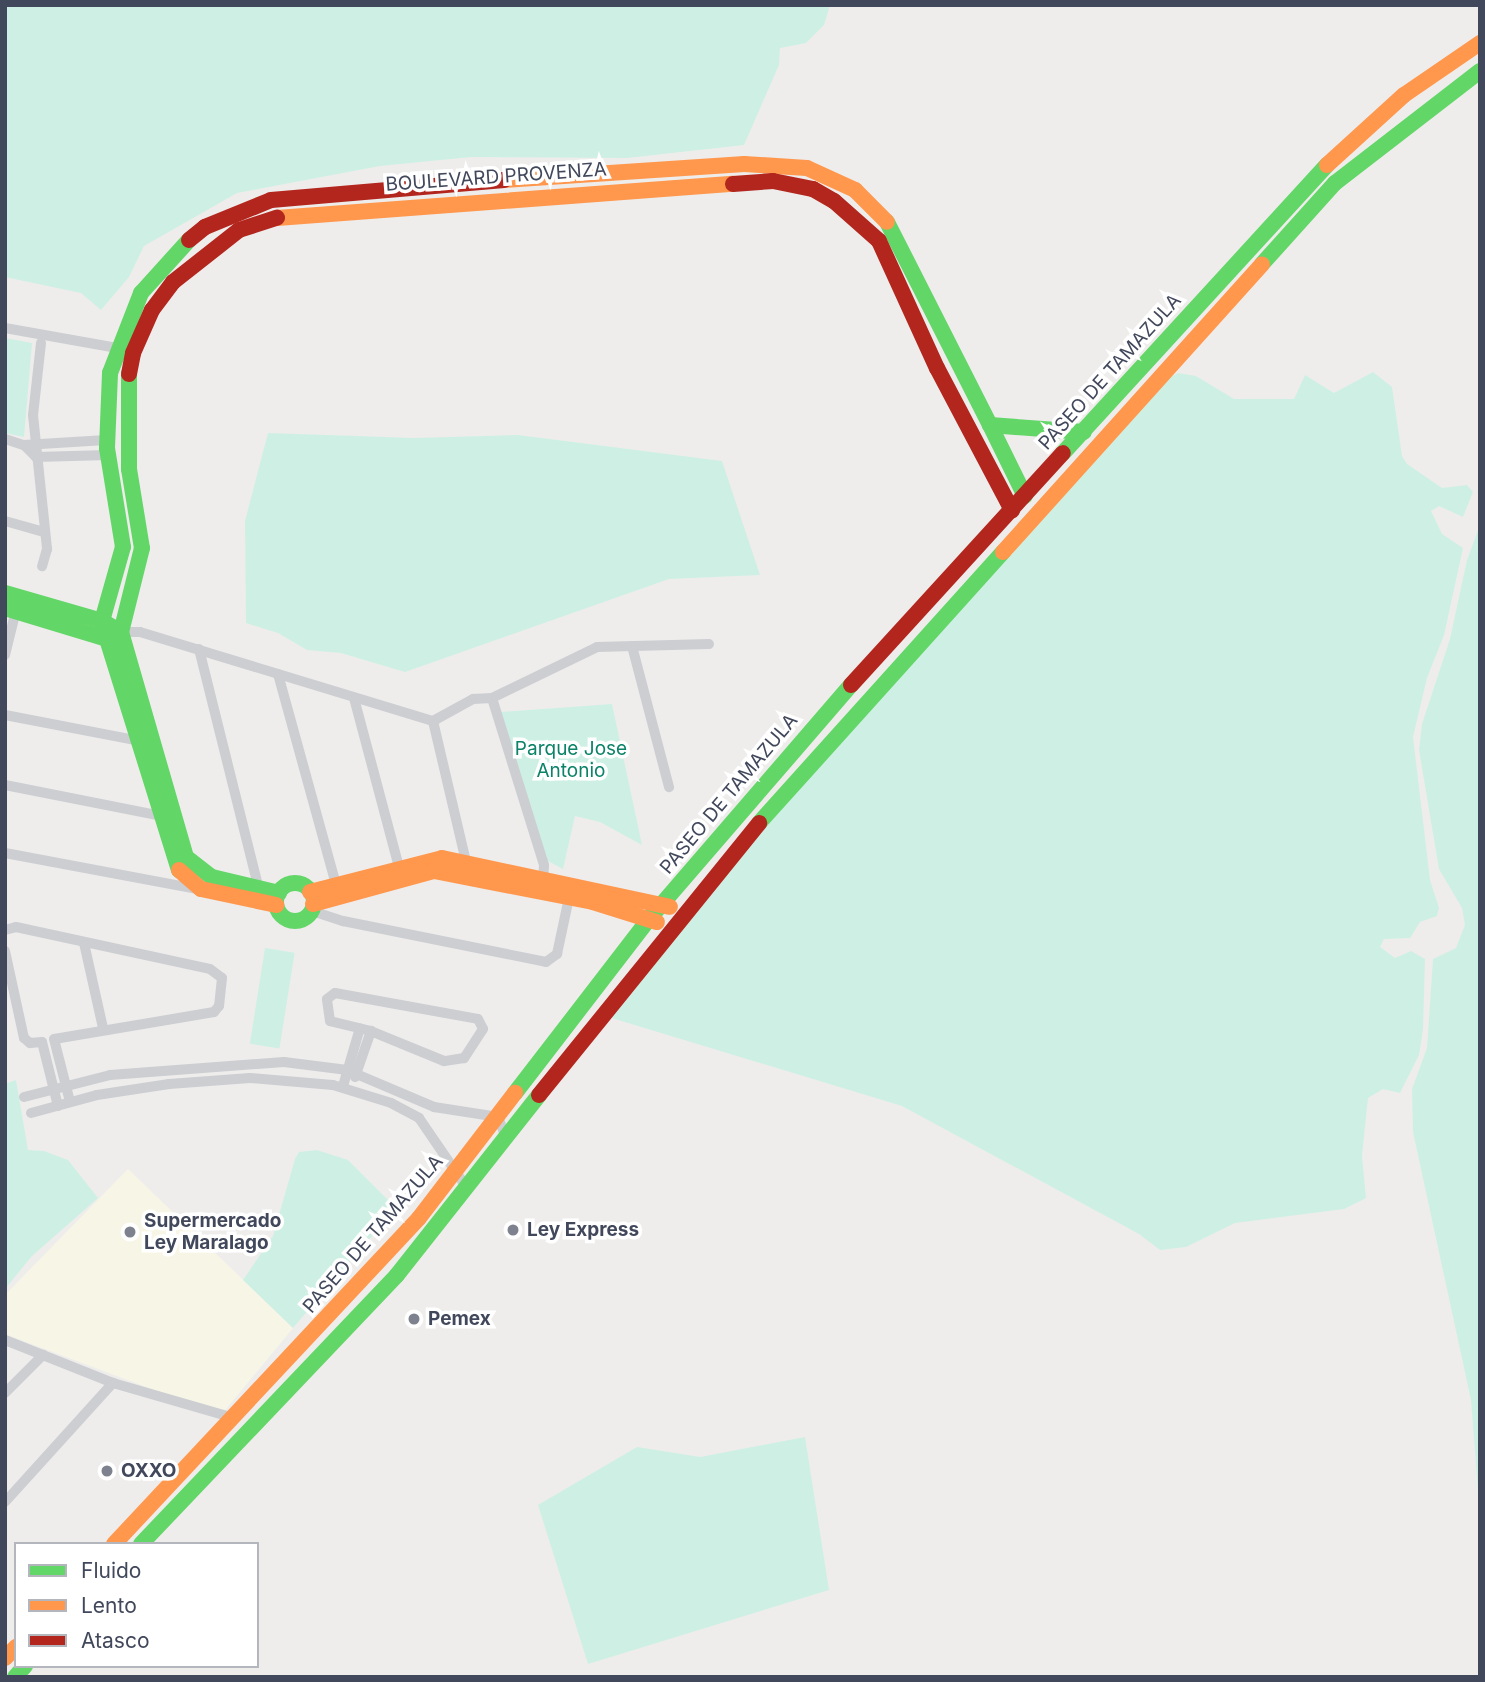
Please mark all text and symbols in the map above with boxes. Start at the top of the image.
street label: BOULEVARD PROVENZA [385,158,607,196]
street label: PASEO DE TAMAZULA [1034,289,1186,455]
street label: PASEO DE TAMAZULA [655,709,803,879]
park label: Parque Jose Antonio [515,738,627,782]
street label: PASEO DE TAMAZULA [298,1150,448,1318]
place label: Supermercado Ley Maralago [144,1210,281,1254]
place label: Ley Express [527,1219,639,1241]
marker: Ley Express [505,1222,521,1238]
marker: Supermercado Ley Maralago [122,1224,138,1240]
place label: Pemex [428,1308,491,1330]
marker: Pemex [406,1311,422,1327]
place label: OXXO [121,1460,176,1482]
marker: OXXO [99,1463,115,1479]
legend [14,1542,259,1668]
text: Fluido [81,1558,141,1583]
text: Lento [81,1593,137,1618]
text: Atasco [81,1628,150,1653]

